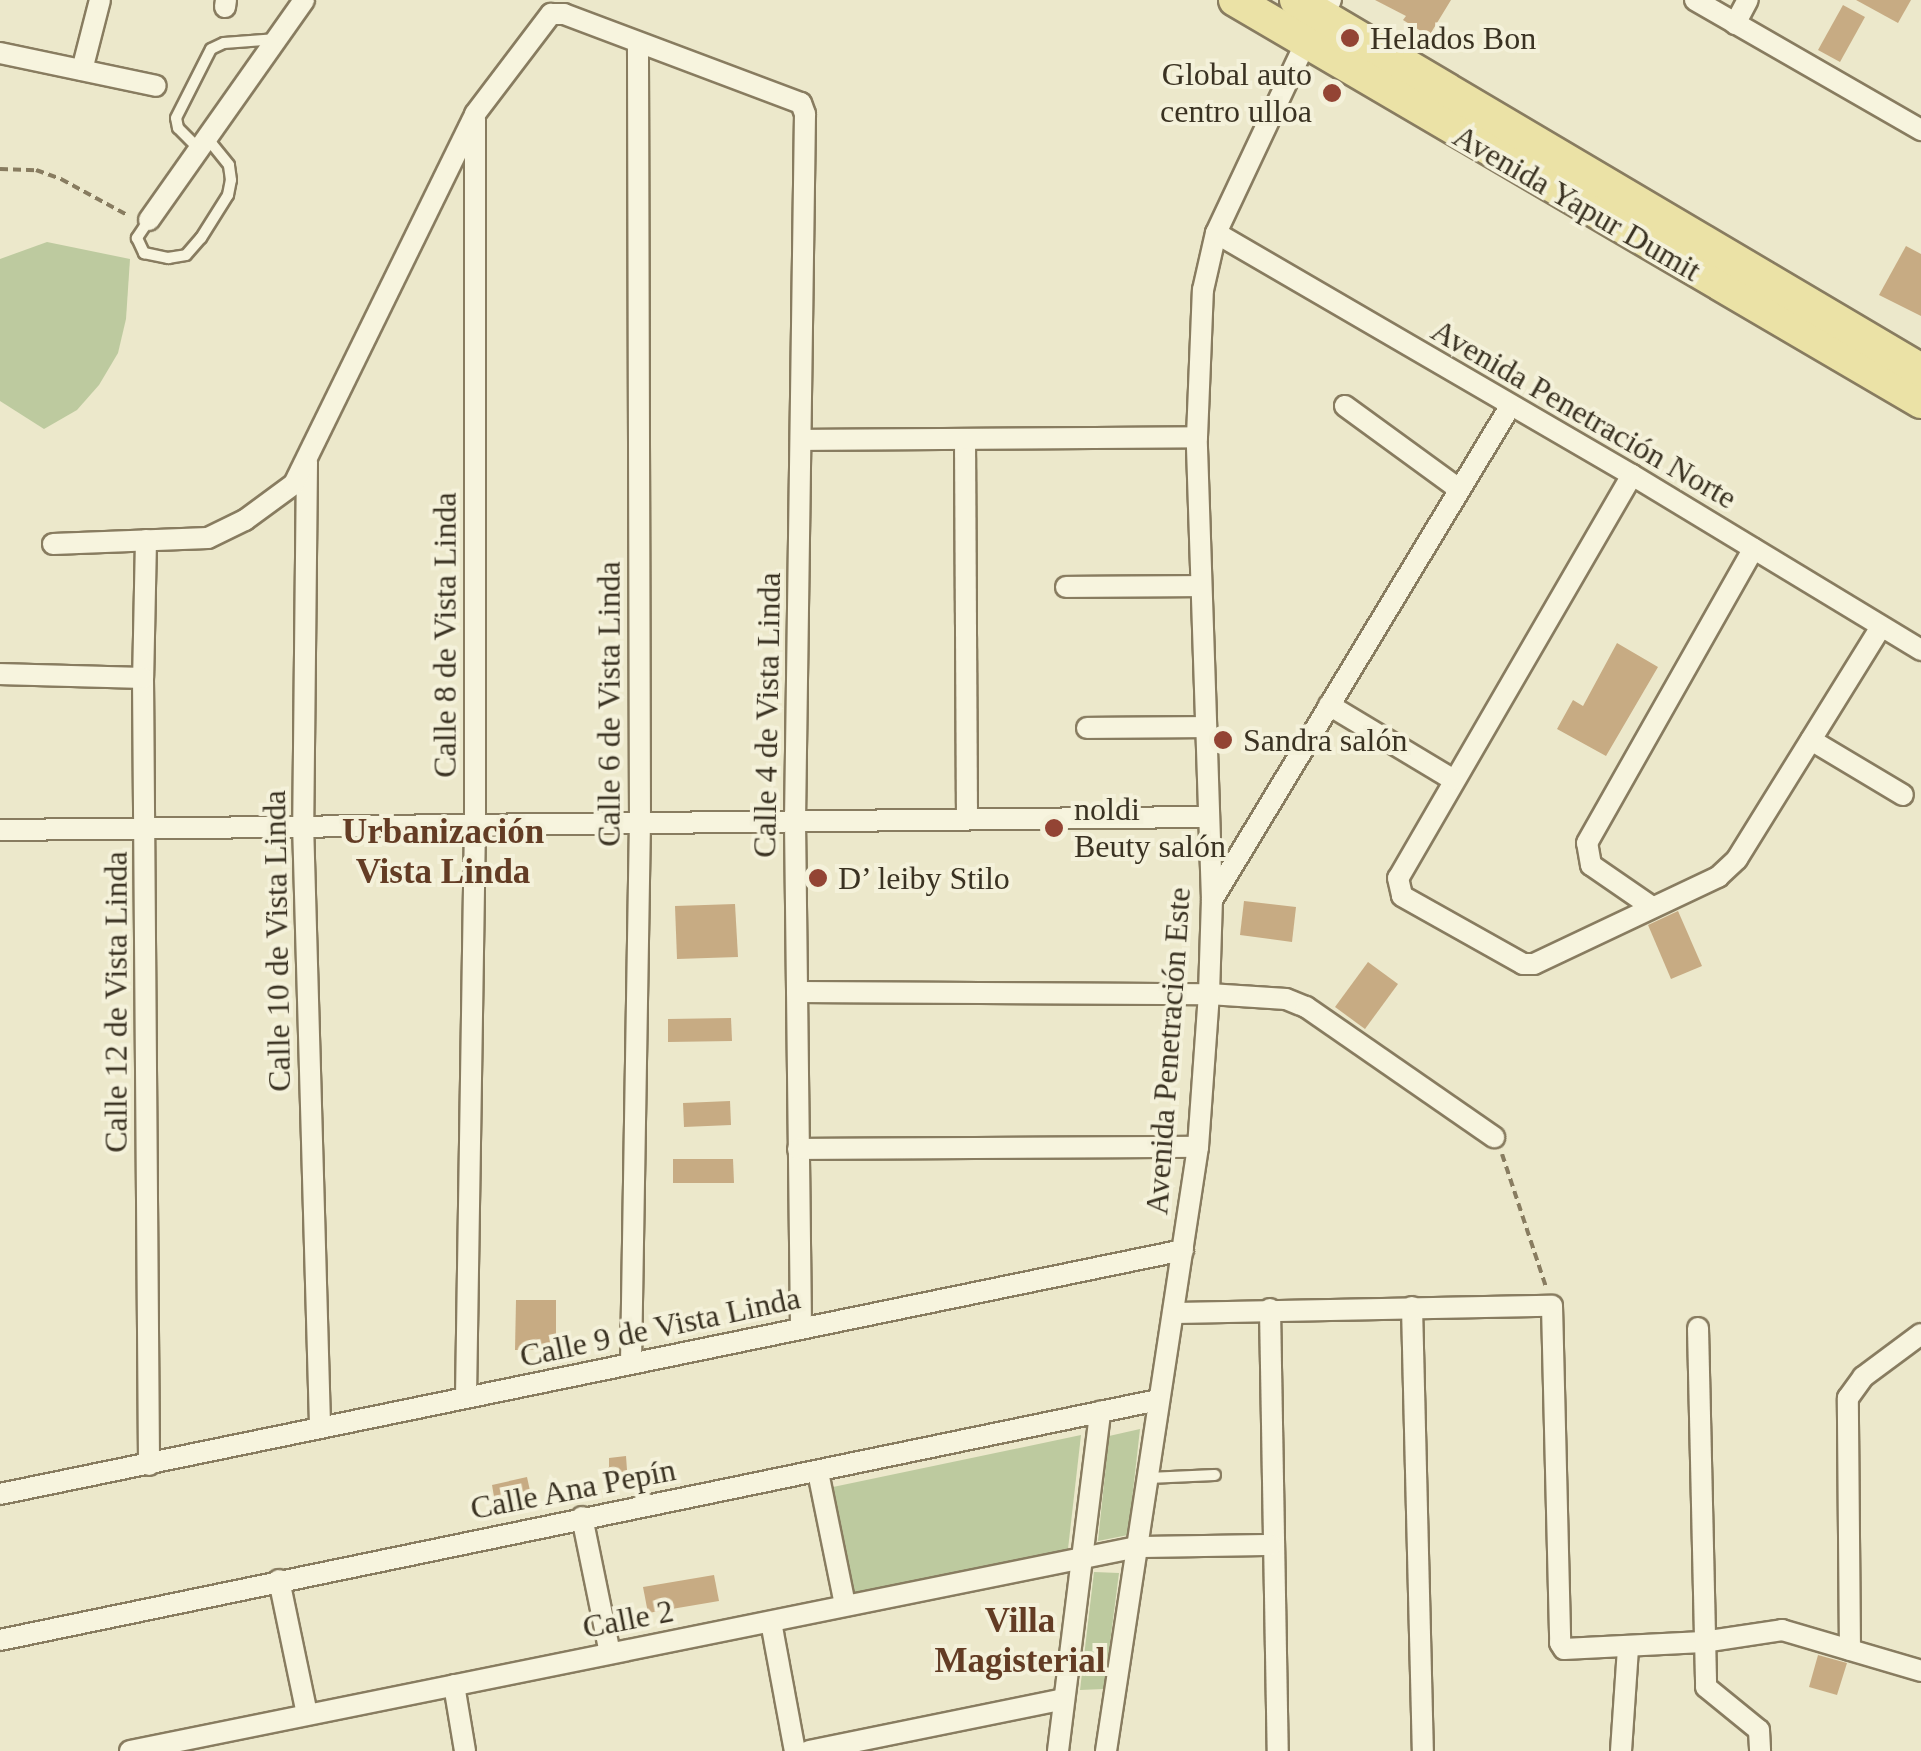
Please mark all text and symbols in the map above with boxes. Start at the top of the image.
place label: Helados Bon [1370,19,1536,57]
marker: Helados Bon [1339,27,1361,49]
place label: Global auto centro ulloa [1160,56,1312,131]
marker: Global auto centro ulloa [1321,82,1343,104]
street label: Avenida Yapur Dumit [1446,116,1708,290]
street label: Avenida Penetración Norte [1425,311,1743,517]
street label: Calle 8 de Vista Linda [426,492,464,778]
street label: Calle 6 de Vista Linda [590,561,628,847]
street label: Calle 4 de Vista Linda [745,572,789,858]
place label: Sandra salón [1243,721,1407,759]
marker: Sandra salón [1212,729,1234,751]
street label: Calle 10 de Vista Linda [255,790,299,1092]
place label: noldi Beuty salón [1074,791,1226,866]
district label: Urbanización Vista Linda [342,811,544,893]
marker: noldi Beuty salón [1043,817,1065,839]
street label: Calle 12 de Vista Linda [97,851,135,1153]
place label: D’ leiby Stilo [838,859,1012,897]
marker: D’ leiby Stilo [807,867,829,889]
street label: Avenida Penetración Este [1137,886,1199,1216]
street label: Calle 9 de Vista Linda [516,1278,804,1376]
street label: Calle Ana Pepín [466,1450,680,1528]
street label: Calle 2 [579,1591,677,1647]
district label: Villa Magisterial [934,1600,1106,1682]

